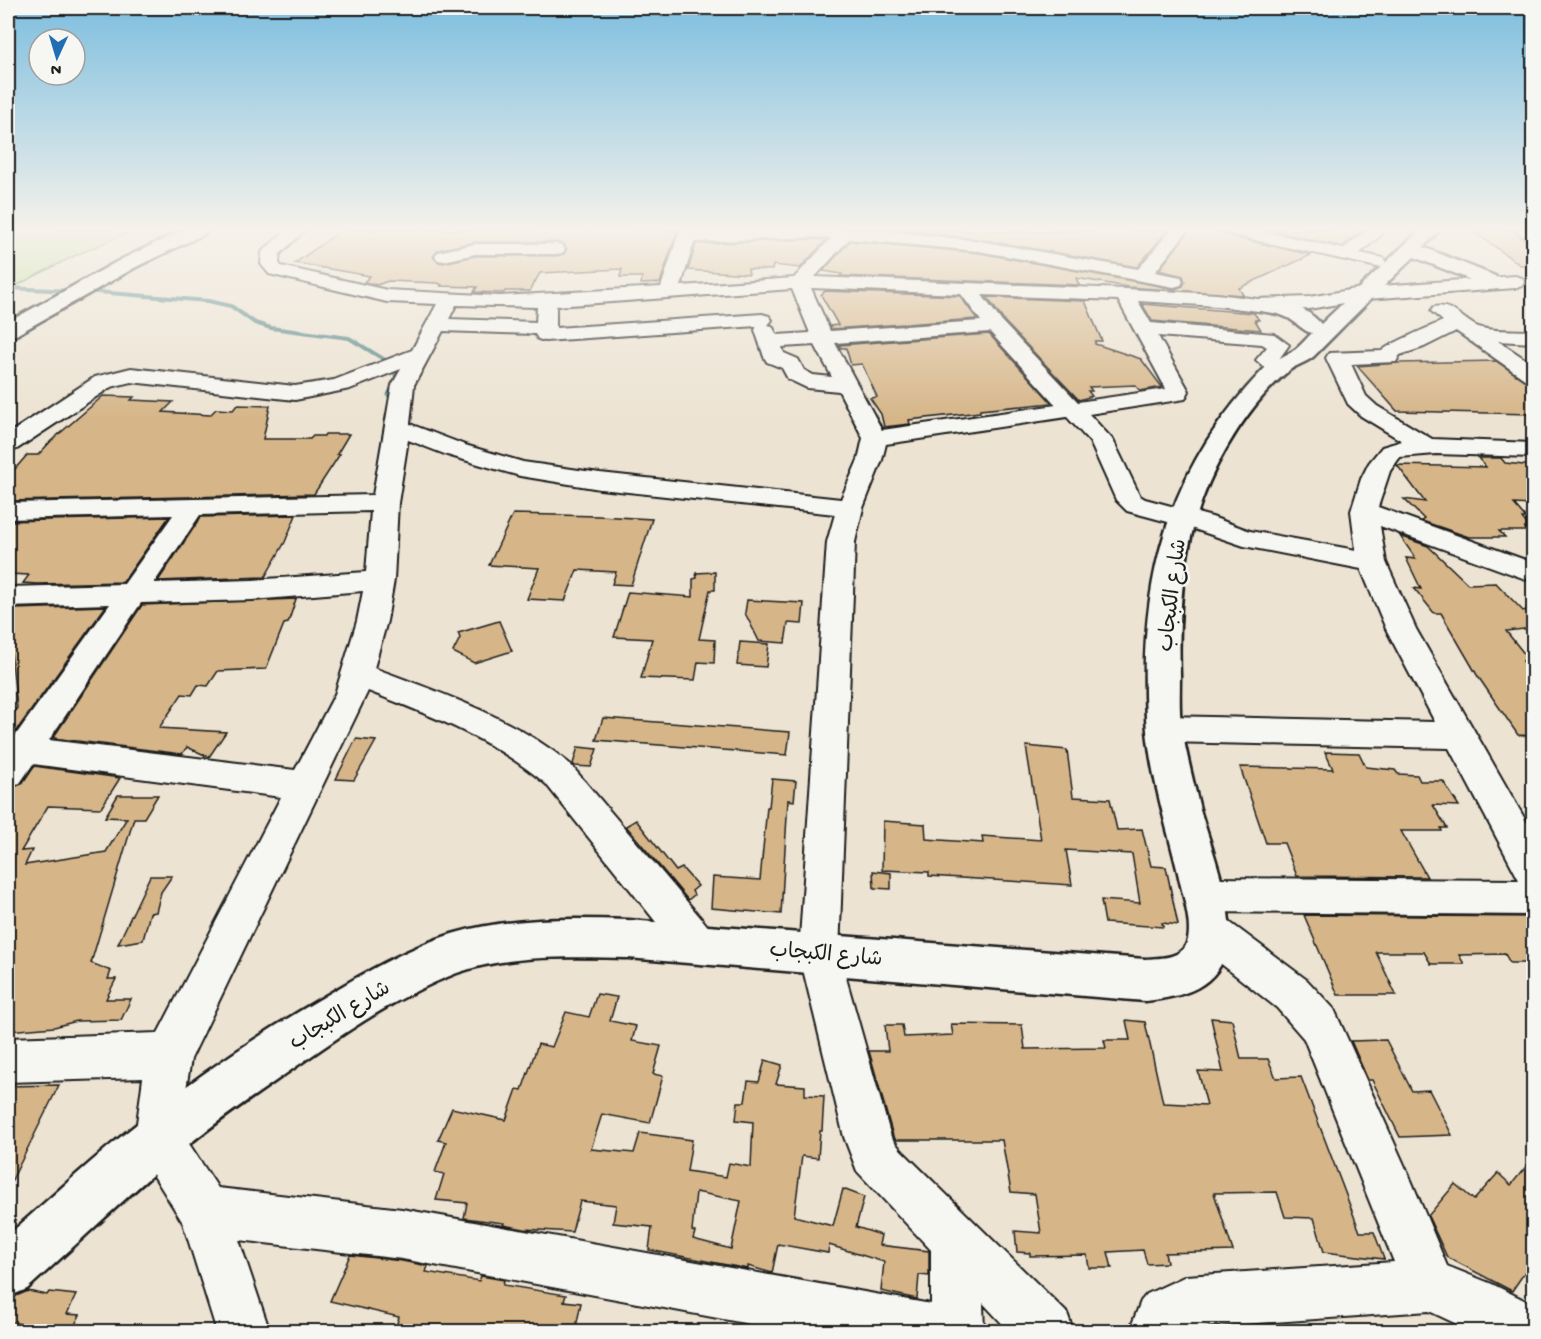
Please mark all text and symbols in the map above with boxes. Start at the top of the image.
north arrow [27,27,87,87]
text: N [50,59,62,78]
street label: شارع الكبجاب [1155,538,1194,653]
street label: شارع الكبجاب [768,939,883,974]
street label: شارع الكبجاب [286,977,396,1057]

